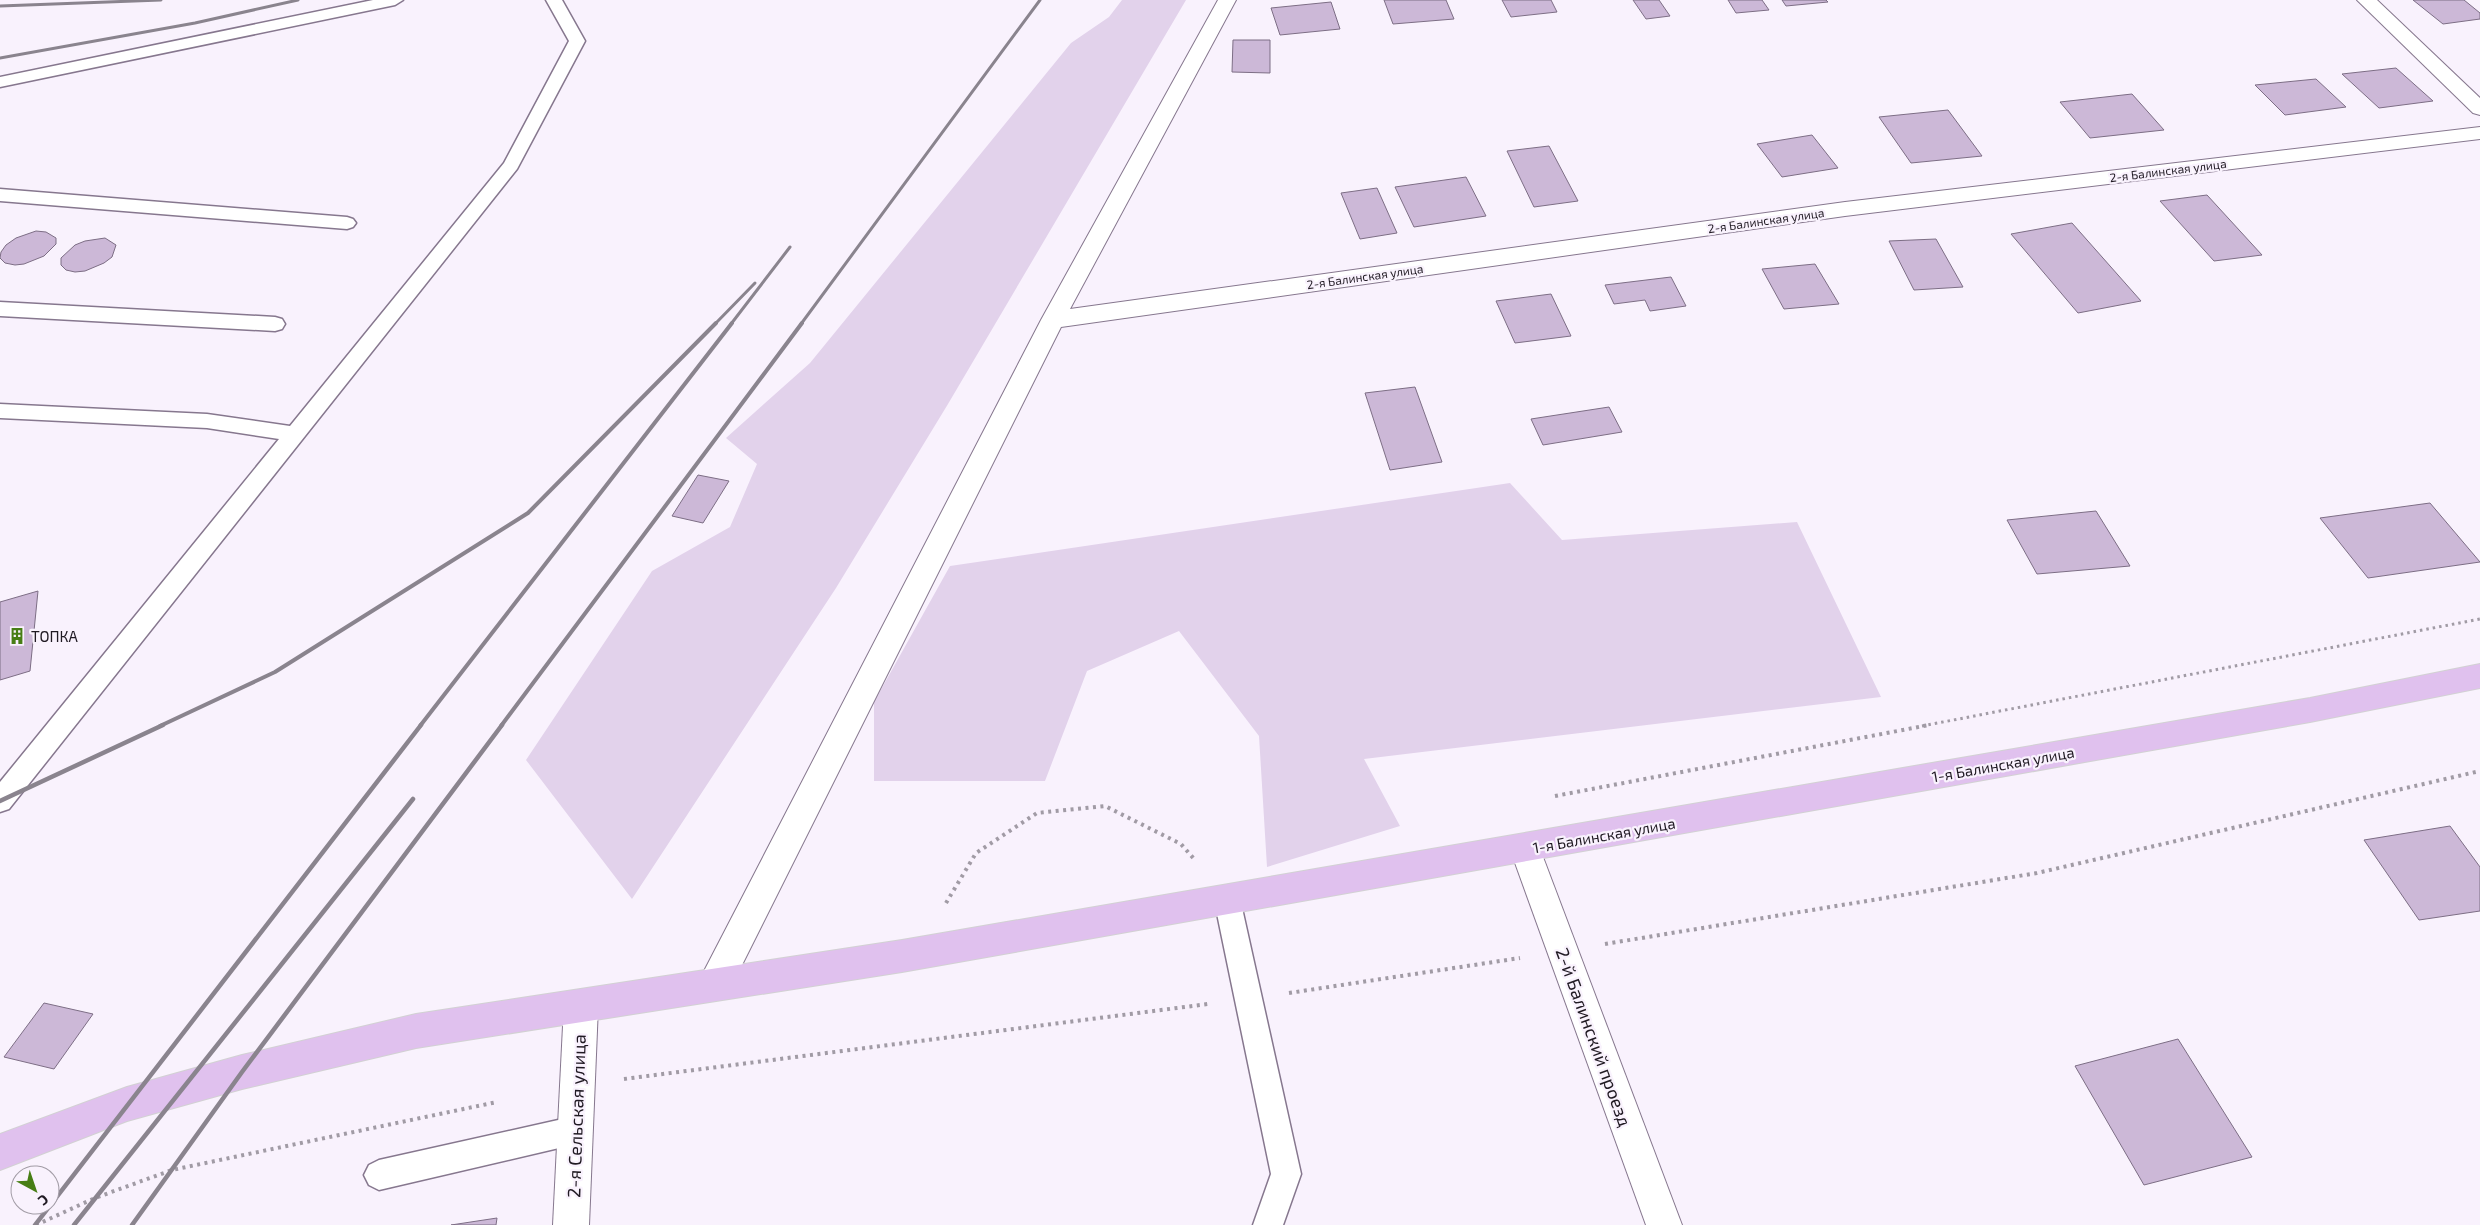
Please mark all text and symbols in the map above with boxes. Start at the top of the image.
street label: 2-я Балинская улица [2109,156,2227,185]
street label: 2-я Балинская улица [1707,205,1825,236]
street label: 2-я Балинская улица [1306,261,1424,292]
building icon: ТОПКА [7,626,27,646]
place label: ТОПКА [31,627,79,645]
street label: 1-я Балинская улица [1930,743,2076,786]
street label: 1-я Балинская улица [1531,814,1677,857]
street label: 2-й Балинский проезд [1551,945,1637,1129]
street label: 2-я Сельская улица [562,1034,590,1198]
north arrow [10,1165,60,1215]
text: С [35,1191,52,1209]

